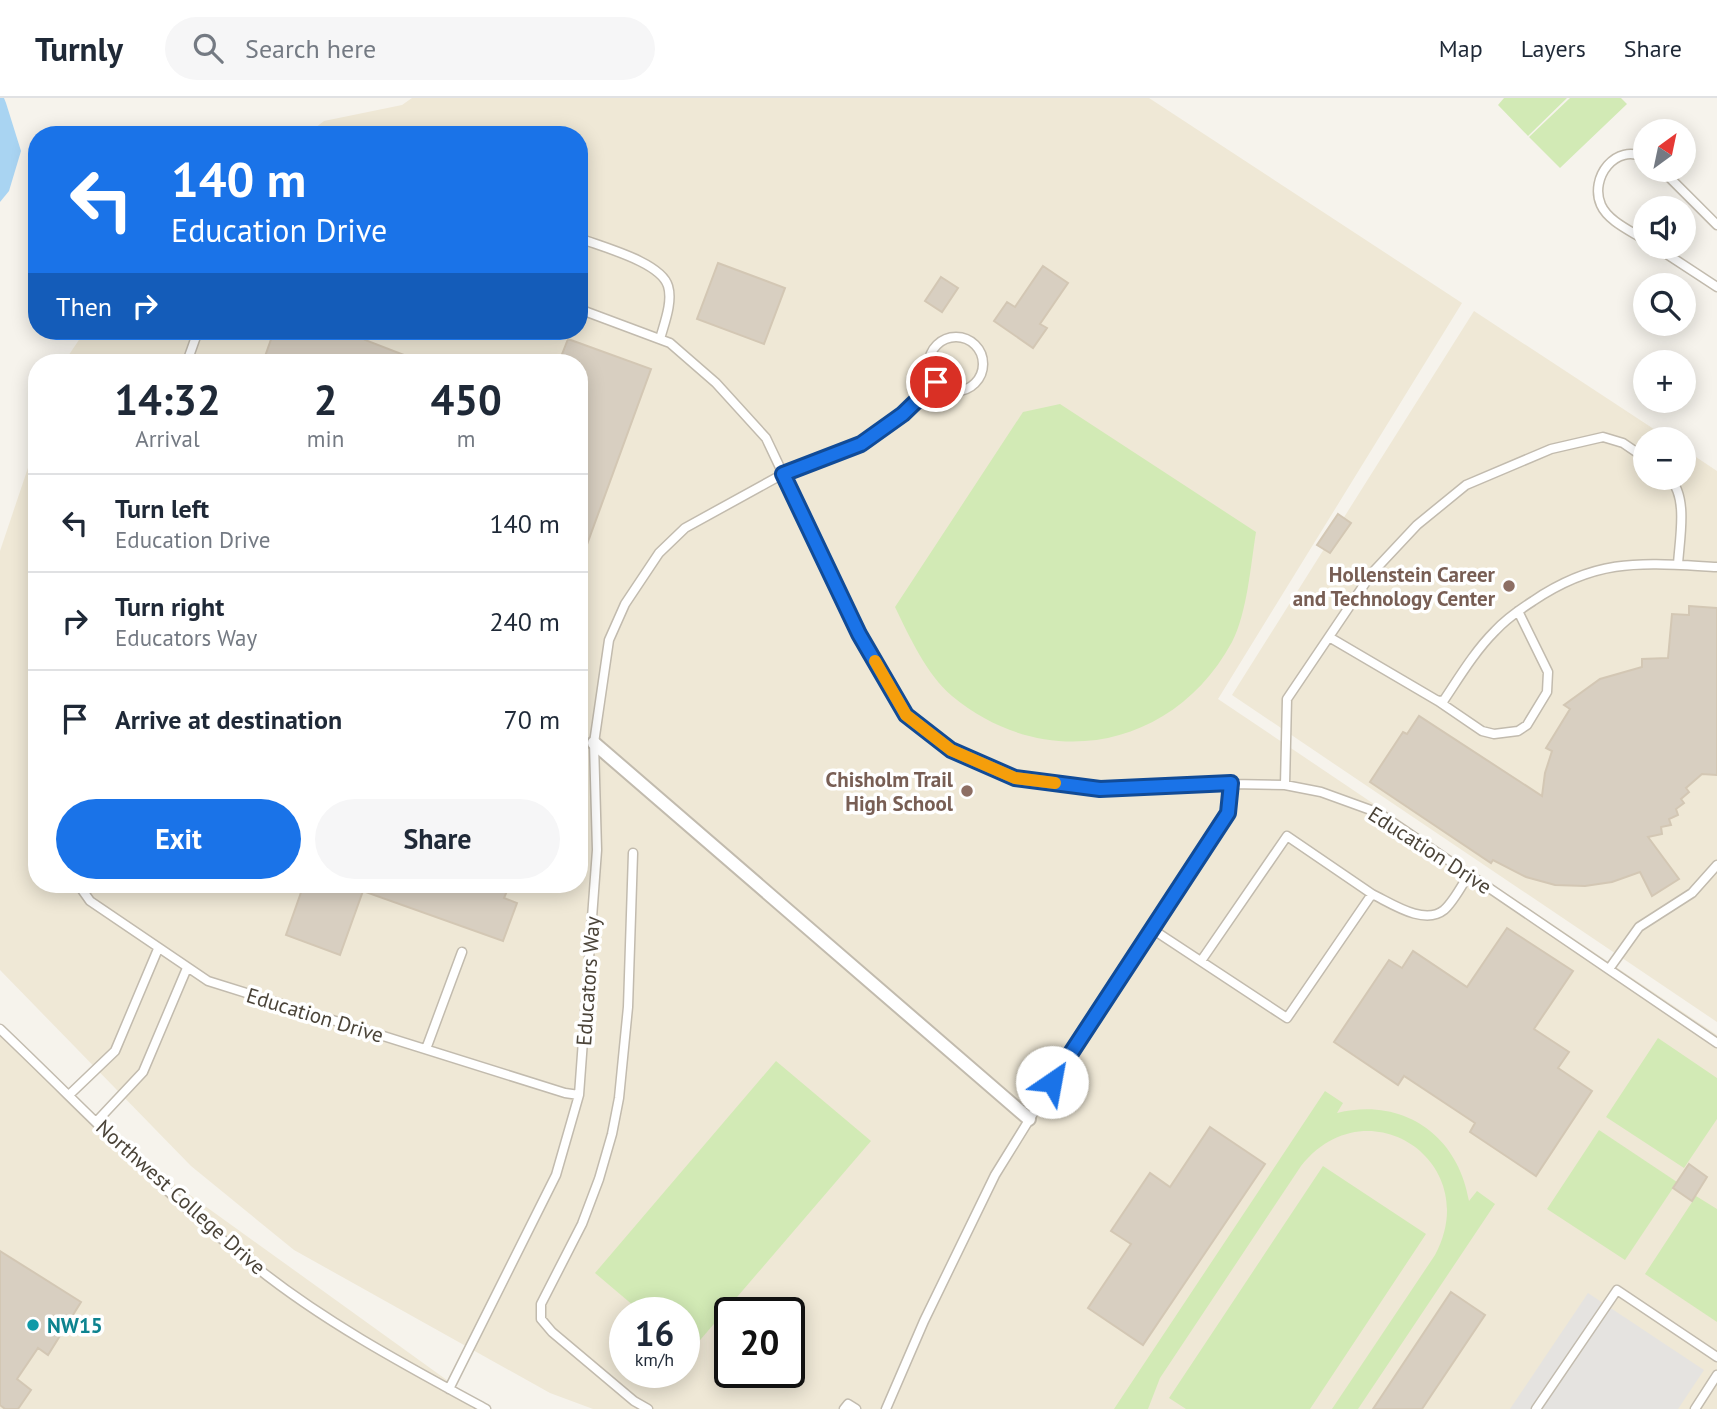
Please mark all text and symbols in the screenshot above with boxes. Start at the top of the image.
search box [165,17,655,80]
text: Turnly [35,27,123,70]
icon: search [189,29,227,67]
text: Search here [245,32,376,65]
text: Map [1439,33,1483,64]
text: Layers [1521,33,1586,64]
text: Share [1624,33,1682,64]
north arrow [1633,119,1696,182]
map controls [1633,119,1696,490]
text: 140 m [171,147,306,211]
icon: left [56,154,147,245]
button: sound [1633,196,1696,259]
text: Education Drive [171,209,387,251]
button: search [1633,273,1696,336]
icon: right [126,287,164,325]
text: Then [56,290,112,323]
button: + [1633,350,1696,413]
pin [906,352,966,412]
icon: arrive [917,363,955,401]
text: 14:32 [114,372,221,427]
text: 2 [314,372,337,427]
text: 450 [430,372,502,427]
text: Arrival [135,424,200,453]
text: min [307,424,344,453]
text: m [457,424,475,453]
button: − [1633,427,1696,490]
text: Turn left [115,492,209,525]
icon: left [56,504,94,542]
text: 140 m [489,507,560,540]
text: Education Drive [115,525,270,554]
place label: Hollenstein Career and Technology Center [1293,561,1496,612]
marker: Hollenstein Career and Technology Center [1501,578,1517,594]
text: Turn right [115,590,224,623]
icon: right [56,602,94,640]
text: 240 m [489,605,560,638]
text: Educators Way [115,623,257,652]
icon: arrive [56,700,94,738]
text: Arrive at destination [115,703,342,736]
text: 70 m [504,703,560,736]
place label: Chisholm Trail High School [826,766,954,817]
marker: Chisholm Trail High School [959,783,975,799]
button: Exit [56,799,301,879]
button: Share [315,799,560,879]
street label: Education Drive [1363,800,1497,900]
street label: Educators Way [570,915,606,1047]
street label: Education Drive [243,981,387,1049]
position arrow [1015,1045,1089,1119]
street label: Northwest College Drive [91,1114,271,1280]
speed limit sign: 20 [714,1297,805,1388]
text: 16 [635,1310,674,1356]
place label: NW15 [47,1312,103,1339]
marker: NW15 [25,1317,41,1333]
text: km/h [635,1348,674,1371]

